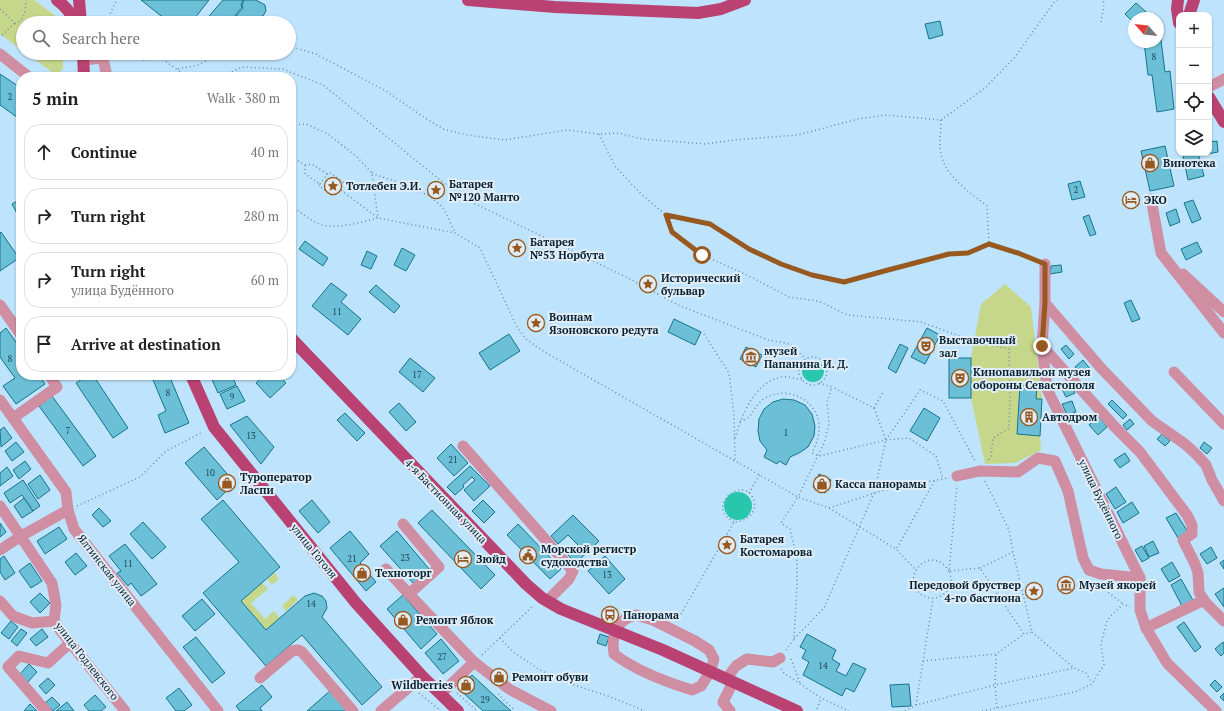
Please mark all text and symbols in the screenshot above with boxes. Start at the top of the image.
north arrow [1128,12,1164,48]
map controls [1176,12,1212,156]
button: + [1176,12,1212,48]
search box [16,16,296,60]
icon: search [30,27,52,49]
text: Search here [62,28,140,48]
button: − [1176,48,1212,84]
house number: 8 [1152,51,1157,63]
button: locate [1176,84,1212,120]
text: 5 min [32,87,79,110]
text: Walk · 380 m [207,89,280,107]
house number: 2 [8,91,13,103]
button: layers [1176,120,1212,156]
icon: ahead [33,141,55,163]
text: Continue [71,142,137,162]
text: 40 m [251,143,279,161]
shop icon: Винотека [1140,153,1160,173]
place label: Винотека [1163,156,1216,170]
place icon: Тотлебен Э.И. [323,176,343,196]
place label: Батарея №120 Манто [449,177,520,204]
place label: Тотлебен Э.И. [346,179,422,193]
place icon: Батарея №120 Манто [426,180,446,200]
house number: 2 [1074,184,1079,196]
hotel icon: ЭКО [1121,190,1141,210]
place label: ЭКО [1144,193,1167,207]
icon: right [33,205,55,227]
text: Turn right [71,206,146,226]
text: 280 m [244,207,279,225]
place label: Батарея №53 Норбута [530,235,604,262]
place icon: Батарея №53 Норбута [507,238,527,258]
route start [693,246,711,264]
text: Turn right [71,261,146,281]
icon: right [33,269,55,291]
text: 60 m [251,271,279,289]
place label: Исторический бульвар [661,271,741,298]
place icon: Исторический бульвар [638,274,658,294]
text: улица Будённого [71,281,174,299]
house number: 11 [332,306,342,318]
place label: Воинам Язоновского редута [549,310,659,337]
place icon: Воинам Язоновского редута [526,313,546,333]
icon: arrive [33,333,55,355]
place label: Выставочный зал [939,333,1016,360]
text: Arrive at destination [71,334,221,354]
theatre icon: Выставочный зал [916,336,936,356]
route end [1033,337,1051,355]
place label: музей Папанина И. Д. [764,344,848,371]
museum icon: музей Папанина И. Д. [741,347,761,367]
house number: 8 [8,353,13,365]
place label: Кинопавильон музея обороны Севастополя [973,365,1095,392]
theatre icon: Кинопавильон музея обороны Севастополя [950,368,970,388]
house number: 17 [412,369,422,381]
house number: 8 [166,387,171,399]
house number: 9 [230,391,235,403]
building icon: Автодром [1019,407,1039,427]
place label: Автодром [1042,410,1097,424]
house number: 7 [66,425,71,437]
house number: 1 [784,427,788,439]
house number: 13 [246,430,256,442]
house number: 21 [448,454,458,466]
street label: 4-я Бастионная улица [402,456,490,547]
street label: улица Будённого [1075,456,1126,541]
house number: 10 [205,467,215,479]
place label: Туроператор Ласпи [239,470,312,497]
shop icon: Туроператор Ласпи [217,473,237,493]
shop icon: Касса панорамы [812,474,832,494]
place label: Касса панорамы [835,477,927,491]
street label: улица Гоголя [287,520,340,581]
street label: Ялтинская улица [75,531,140,609]
place label: Батарея Костомарова [740,532,812,559]
place icon: Батарея Костомарова [717,535,737,555]
place label: Морской регистр судоходства [541,542,636,569]
public building icon: Морской регистр судоходства [518,545,538,565]
hotel icon: Зюйд [453,549,473,569]
house number: 23 [400,552,410,564]
place label: Зюйд [476,552,506,566]
house number: 21 [347,553,357,565]
house number: 11 [123,558,133,570]
shop icon: Техноторг [352,563,372,583]
place label: Техноторг [375,566,432,580]
house number: 13 [602,569,612,581]
museum icon: Музей якорей [1056,575,1076,595]
place label: Передовой бруствер 4-го бастиона [909,578,1021,605]
place label: Музей якорей [1079,578,1157,592]
place icon: Передовой бруствер 4-го бастиона [1024,581,1044,601]
house number: 14 [306,598,316,610]
bus stop icon: Панорама [600,605,620,625]
place label: Панорама [623,608,679,622]
shop icon: Ремонт Яблок [393,610,413,630]
place label: Ремонт Яблок [416,613,494,627]
street label: улица Годлевского [52,618,122,703]
house number: 27 [437,651,447,663]
house number: 14 [818,660,828,672]
shop icon: Ремонт обуви [489,667,509,687]
place label: Ремонт обуви [512,670,589,684]
shop icon: Wildberries [456,675,476,695]
place label: Wildberries [391,678,453,692]
house number: 29 [480,694,490,706]

